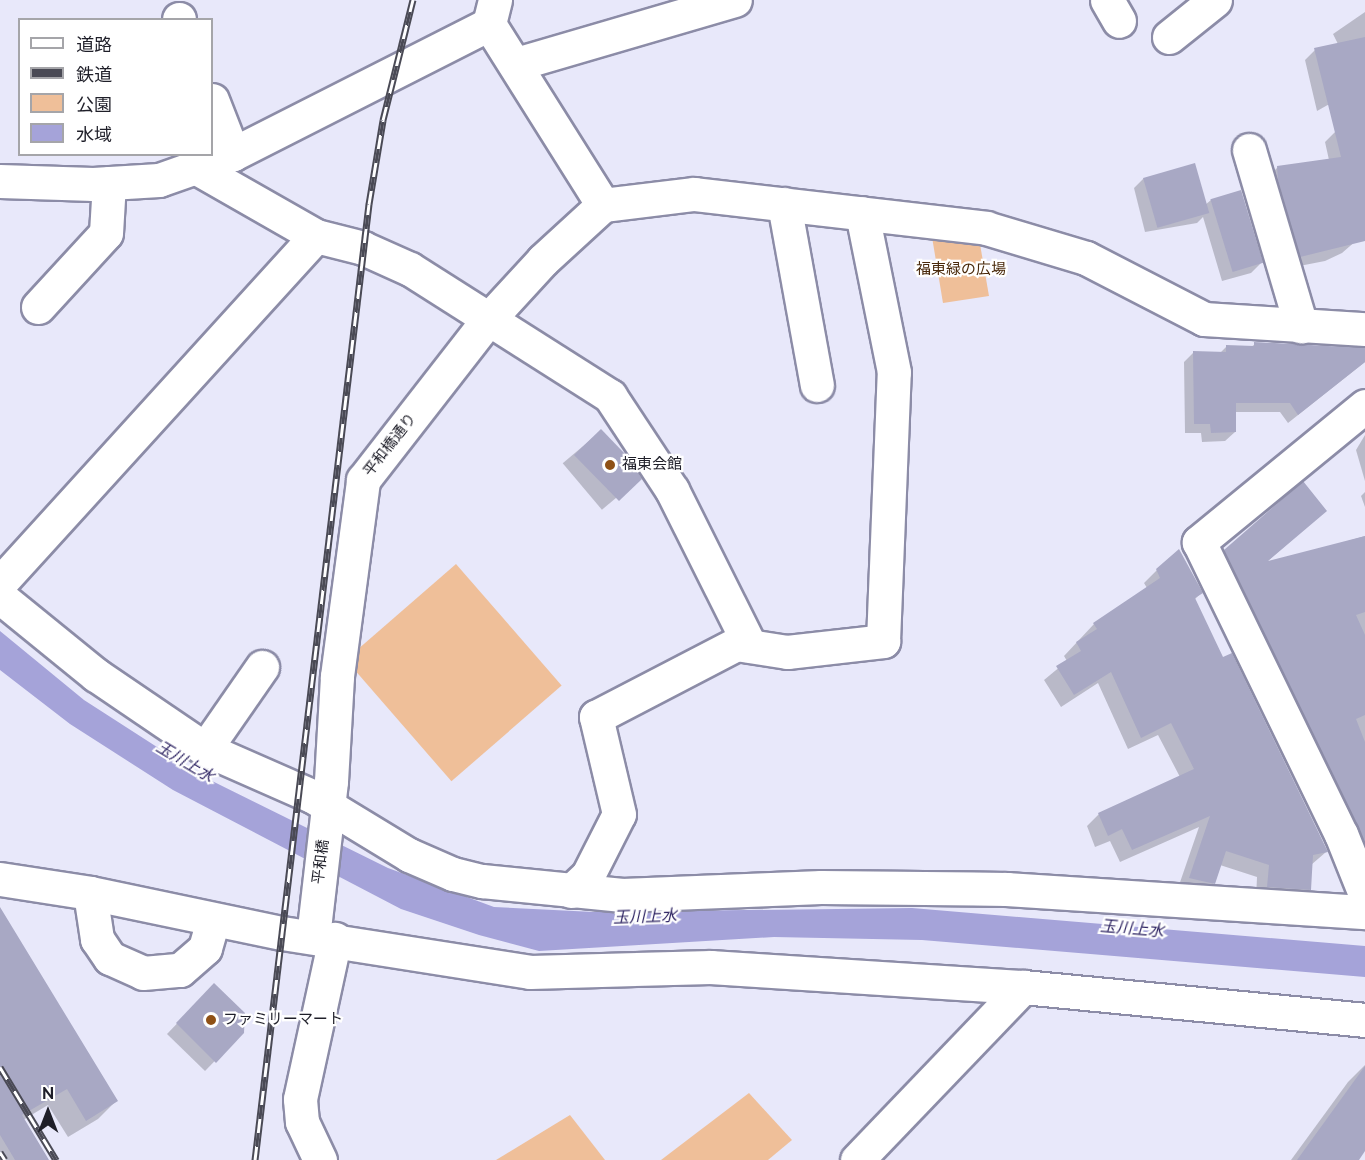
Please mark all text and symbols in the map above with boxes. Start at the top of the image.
legend [18,18,213,156]
text: 道路 [76,34,112,55]
text: 鉄道 [76,64,112,85]
text: 公園 [76,94,112,115]
text: 水域 [76,124,112,145]
park label: 福東緑の広場 [916,261,1006,279]
street label: 平和橋通り [360,410,420,480]
place label: 福東会館 [622,456,682,474]
marker: 福東会館 [603,458,617,472]
water label: 玉川上水 [153,737,217,787]
street label: 平和橋 [309,839,333,885]
water label: 玉川上水 [613,906,677,928]
water label: 玉川上水 [1099,917,1165,941]
place label: ファミリーマート [223,1011,343,1029]
marker: ファミリーマート [204,1013,218,1027]
north arrow [18,1082,78,1142]
text: N [42,1084,54,1103]

